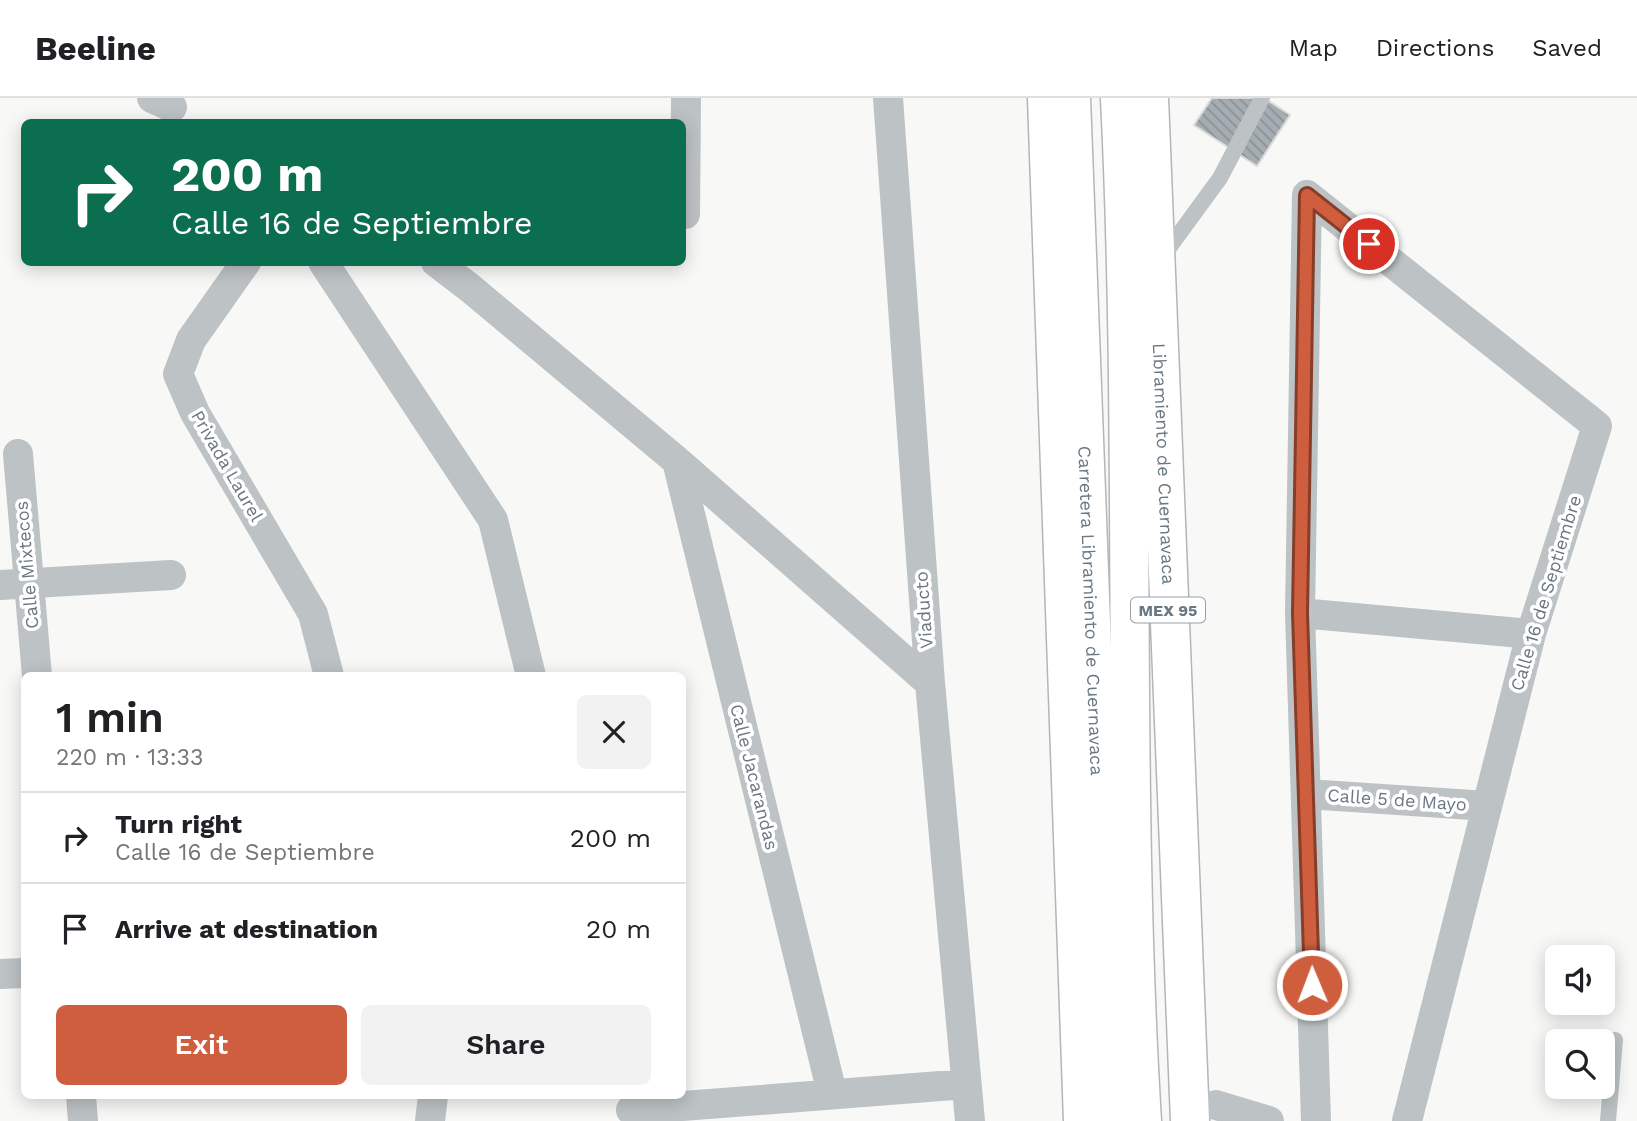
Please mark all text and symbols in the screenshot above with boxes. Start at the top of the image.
text: Beeline [35,29,156,68]
text: Map [1289,34,1338,62]
text: Directions [1376,34,1494,62]
text: Saved [1532,34,1602,62]
text: 200 m [171,145,323,203]
icon: right [56,147,147,238]
text: Calle 16 de Septiembre [171,204,532,242]
pin [1339,214,1399,274]
icon: arrive [1350,225,1388,263]
street label: Libramiento de Cuernavaca [1149,342,1179,585]
street label: Privada Laurel [187,407,268,525]
street label: Carretera Libramiento de Cuernavaca [1074,445,1108,776]
street label: Calle 16 de Septiembre [1506,493,1585,693]
street label: Calle Mixtecos [10,500,43,630]
street label: Viaducto [910,571,937,649]
road number: MEX 95 [1131,597,1205,622]
text: 1 min [56,693,164,742]
button: close [577,695,651,769]
street label: Calle Jacarandas [726,702,783,852]
text: 220 m · 13:33 [56,744,203,771]
street label: Calle 5 de Mayo [1327,784,1467,815]
text: Turn right [115,809,242,839]
icon: right [56,819,94,857]
text: 200 m [570,823,651,853]
text: Calle 16 de Septiembre [115,839,375,866]
icon: arrive [56,910,94,948]
text: Arrive at destination [115,914,378,944]
text: 20 m [586,914,651,944]
map controls [1545,945,1615,1099]
button: sound [1545,945,1615,1015]
position arrow [1275,948,1349,1022]
button: Exit [56,1005,347,1085]
button: Share [361,1005,651,1085]
button: search [1545,1029,1615,1099]

